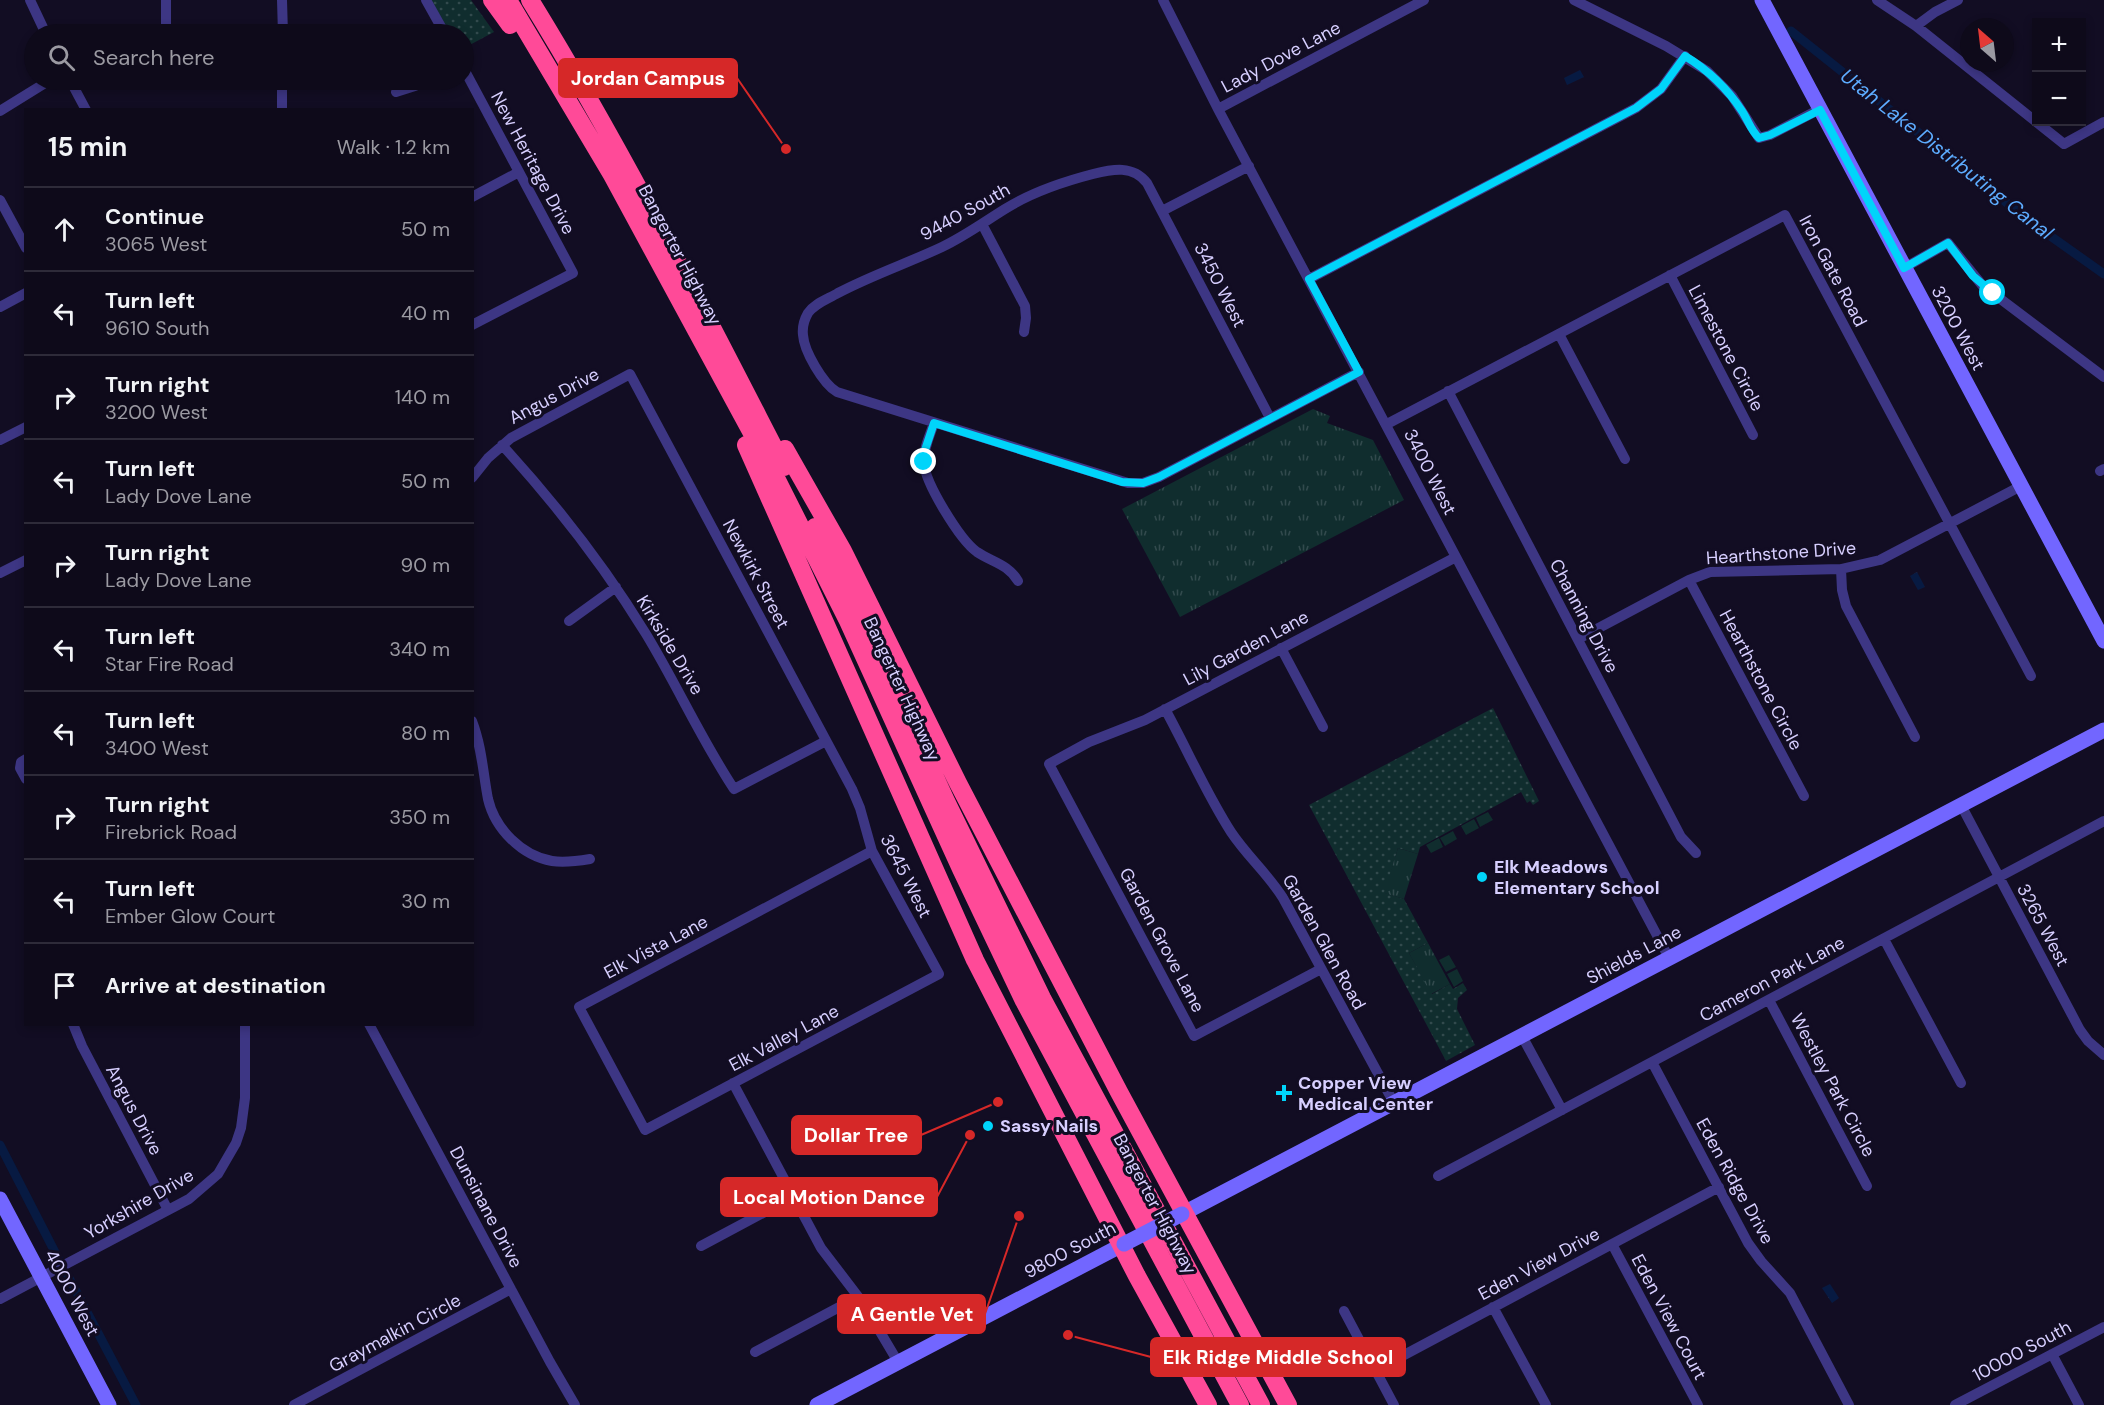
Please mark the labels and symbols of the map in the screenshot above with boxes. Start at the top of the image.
street label: Lady Dove Lane [1217,15,1345,99]
north arrow [1960,18,2014,72]
callout: Jordan Campus [559,59,737,97]
water label: Utah Lake Distributing Canal [1835,63,2059,245]
text: Jordan Campus [571,65,725,91]
street label: New Heritage Drive [485,87,581,239]
street label: 9440 South [916,177,1014,247]
street label: Bangerter Highway [633,181,727,329]
street label: Iron Gate Road [1793,211,1873,331]
street label: 3450 West [1188,239,1252,331]
route start [1979,279,2005,305]
street label: Limestone Circle [1683,281,1769,415]
street label: 3200 West [1926,281,1990,375]
street label: Angus Drive [505,362,603,430]
street label: 3400 West [1398,425,1462,519]
route end [910,448,936,474]
street label: Newkirk Street [717,515,795,633]
street label: Hearthstone Drive [1705,536,1857,570]
street label: Channing Drive [1544,555,1624,677]
street label: Kirkside Drive [631,591,709,699]
street label: Lily Garden Lane [1179,605,1313,691]
street label: Hearthstone Circle [1714,606,1808,754]
street label: Bangerter Highway [858,613,946,765]
street label: 3645 West [875,830,937,922]
place label: Elk Meadows Elementary School [1494,855,1660,900]
street label: Garden Grove Lane [1114,864,1210,1016]
street label: Garden Glen Road [1277,870,1371,1014]
marker: Elk Meadows Elementary School [1475,870,1489,884]
street label: 3265 West [2011,880,2075,970]
street label: Elk Vista Lane [600,910,712,984]
street label: Shields Lane [1582,920,1686,990]
street label: Cameron Park Lane [1695,931,1849,1027]
street label: Elk Valley Lane [725,999,843,1077]
street label: Westley Park Circle [1785,1009,1881,1161]
street label: Angus Drive [100,1061,168,1159]
place label: Copper View Medical Center [1298,1071,1433,1116]
marker: Copper View Medical Center [1275,1084,1293,1102]
place label: Sassy Nails [1000,1114,1098,1138]
street label: Eden Ridge Drive [1690,1114,1780,1248]
callout: Dollar Tree [792,1116,921,1154]
marker: Sassy Nails [981,1119,995,1133]
text: Dollar Tree [804,1122,908,1148]
street label: Bangerter Highway [1108,1130,1202,1278]
street label: Dunsinane Drive [444,1142,528,1272]
street label: Yorkshire Drive [80,1163,198,1245]
callout: Local Motion Dance [721,1178,937,1216]
text: Local Motion Dance [733,1184,925,1210]
street label: 9800 South [1020,1216,1120,1284]
street label: Eden View Drive [1474,1222,1604,1306]
street label: 4000 West [39,1245,105,1341]
street label: Eden View Court [1626,1250,1712,1384]
street label: Graymalkin Circle [325,1288,465,1378]
callout: A Gentle Vet [838,1295,985,1333]
text: A Gentle Vet [850,1301,974,1327]
street label: 10000 South [1968,1315,2076,1387]
callout: Elk Ridge Middle School [1151,1338,1405,1376]
text: Elk Ridge Middle School [1163,1344,1393,1370]

